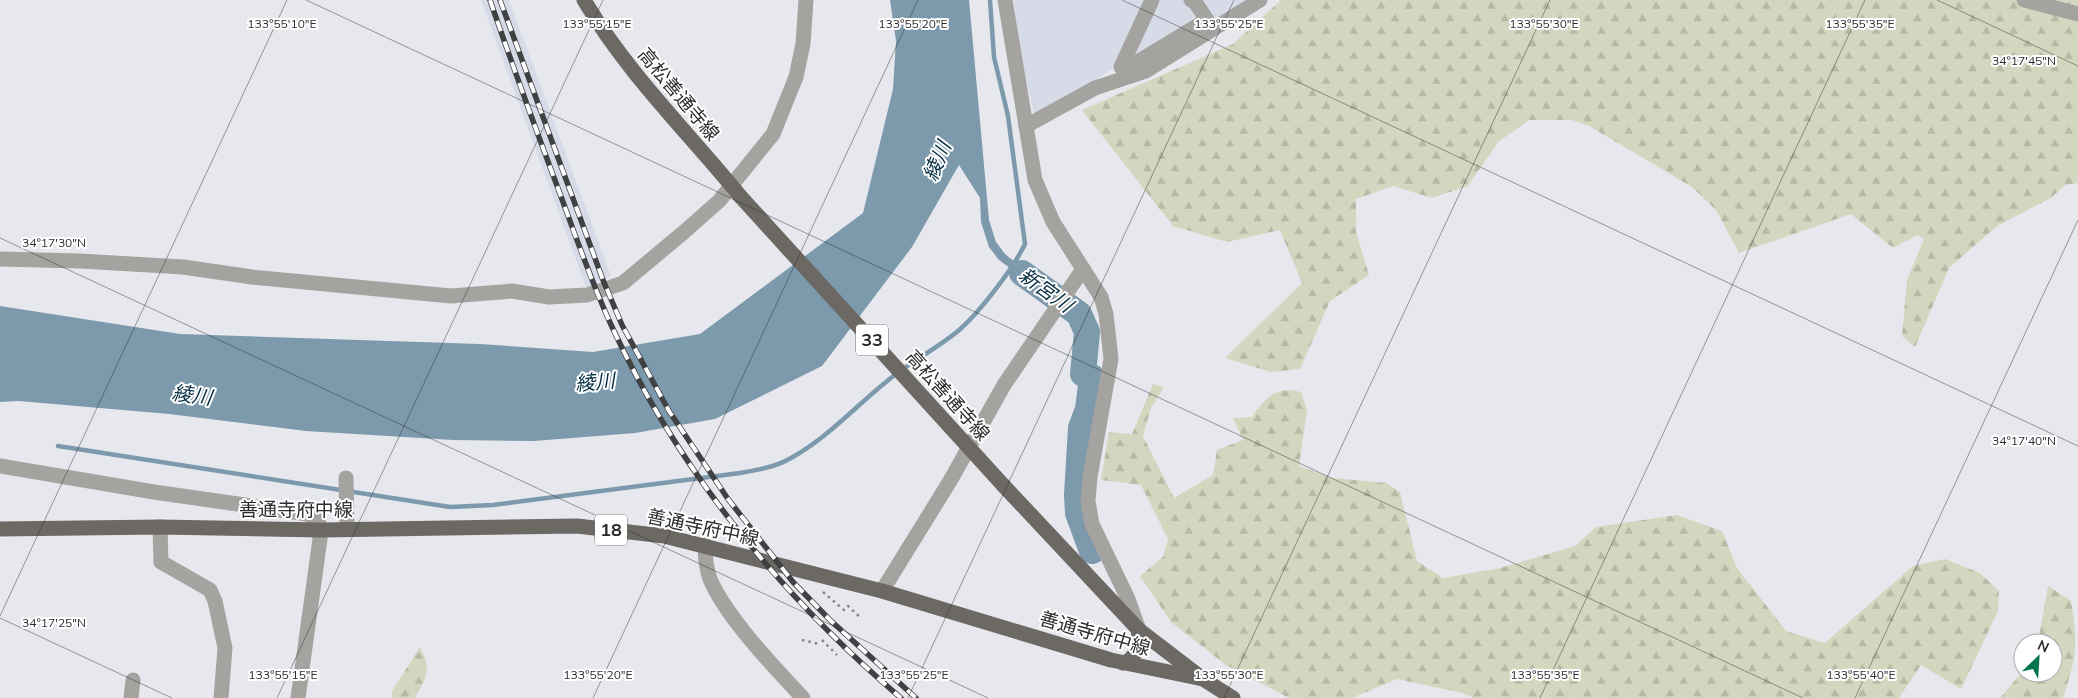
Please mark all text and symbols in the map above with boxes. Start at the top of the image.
text: 133°55'10"E [247,16,317,31]
text: 133°55'15"E [562,16,632,31]
text: 133°55'20"E [878,16,948,31]
text: 133°55'25"E [1194,16,1264,31]
text: 133°55'30"E [1509,16,1579,31]
text: 133°55'35"E [1825,16,1895,31]
street label: 高松善通寺線 [633,43,725,145]
text: 34°17'45"N [1992,53,2056,68]
water label: 綾川 [917,136,957,184]
text: 34°17'30"N [22,235,86,250]
water label: 新宮川 [1015,262,1080,319]
road number: 33 [856,324,888,356]
street label: 高松善通寺線 [901,345,995,445]
water label: 綾川 [574,367,618,396]
water label: 綾川 [171,379,216,410]
text: 34°17'40"N [1992,433,2056,448]
street label: 善通寺府中線 [239,497,353,521]
street label: 善通寺府中線 [645,503,761,551]
road number: 18 [595,514,627,546]
street label: 善通寺府中線 [1037,606,1153,660]
text: 34°17'25"N [22,615,86,630]
north arrow [2013,633,2063,683]
text: N [2035,636,2052,657]
text: 133°55'15"E [248,667,318,682]
text: 133°55'20"E [563,667,633,682]
text: 133°55'25"E [879,667,949,682]
text: 133°55'30"E [1194,667,1264,682]
text: 133°55'35"E [1510,667,1580,682]
text: 133°55'40"E [1826,667,1896,682]

